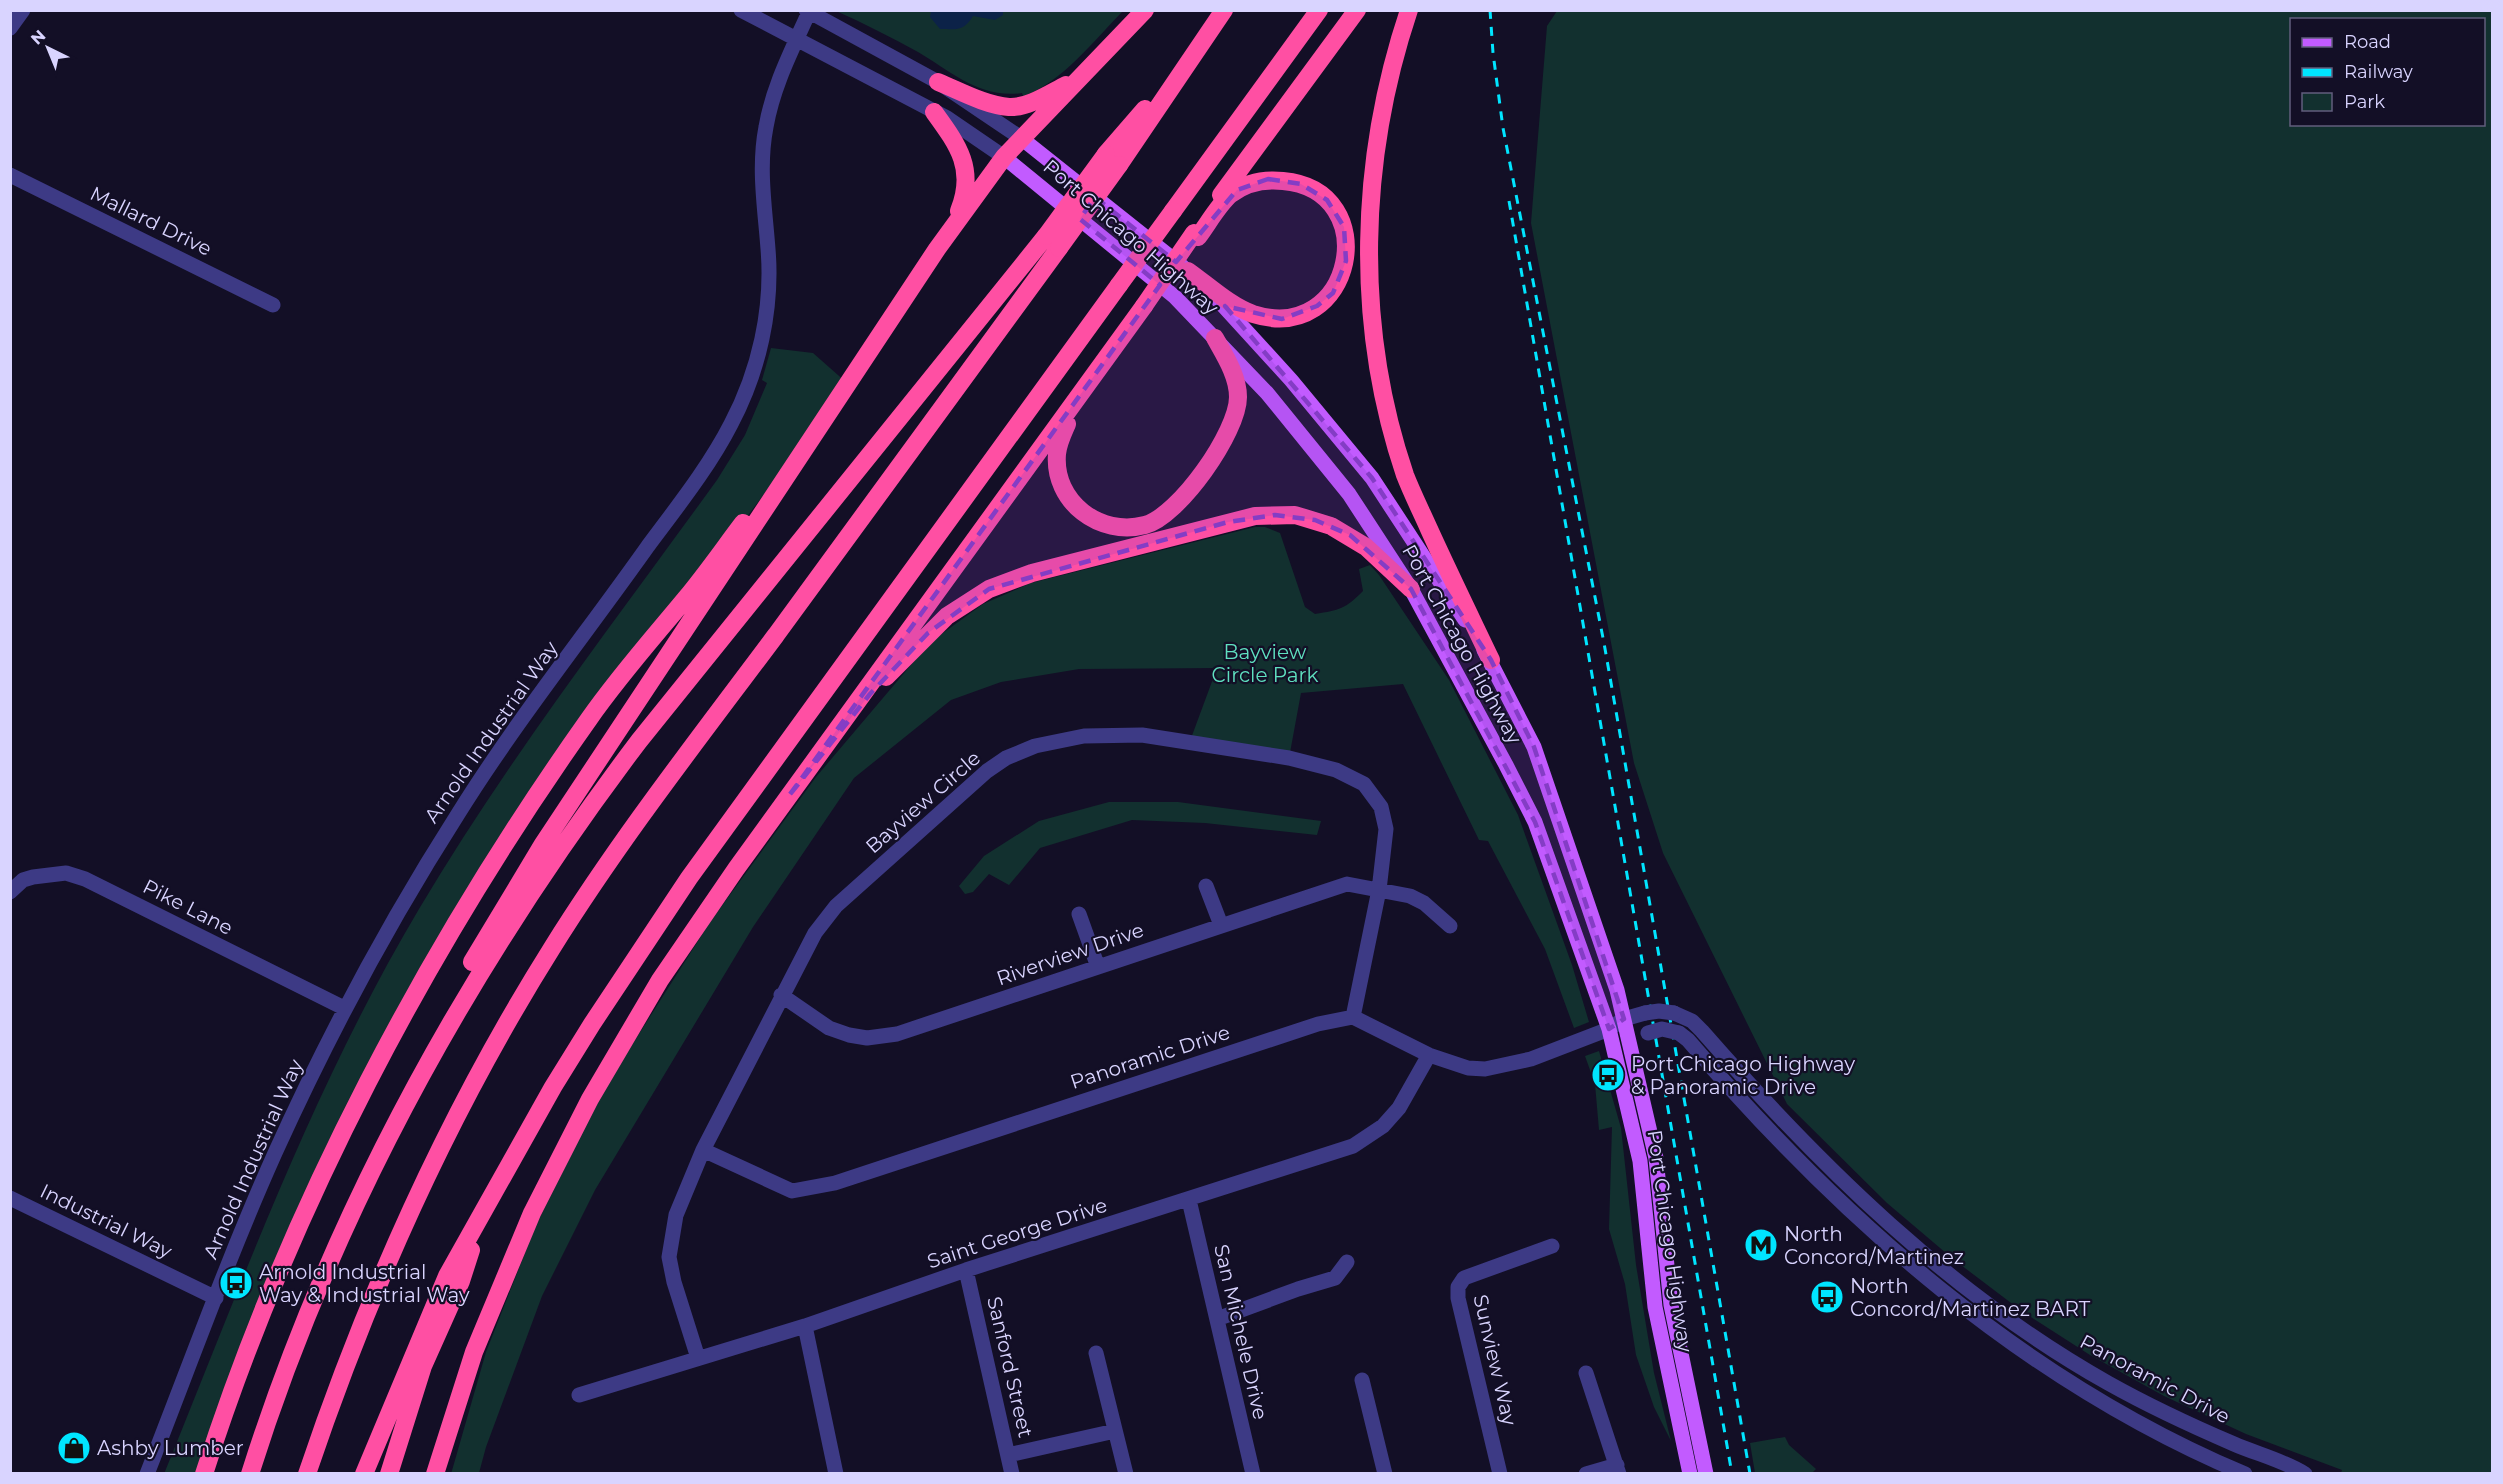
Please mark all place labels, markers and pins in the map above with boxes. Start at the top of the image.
place label: Port Chicago Highway & Panoramic Drive [1631,1052,1855,1099]
bus stop icon: Port Chicago Highway & Panoramic Drive [1590,1057,1626,1093]
place label: North Concord/Martinez [1784,1222,1964,1269]
metro station icon: North Concord/Martinez [1743,1227,1779,1263]
place label: Arnold Industrial Way & Industrial Way [259,1260,470,1307]
bus stop icon: Arnold Industrial Way & Industrial Way [218,1265,254,1301]
place label: North Concord/Martinez BART [1850,1274,2091,1321]
bus stop icon: North Concord/Martinez BART [1809,1279,1845,1315]
shop icon: Ashby Lumber [56,1430,92,1466]
place label: Ashby Lumber [97,1436,244,1460]

